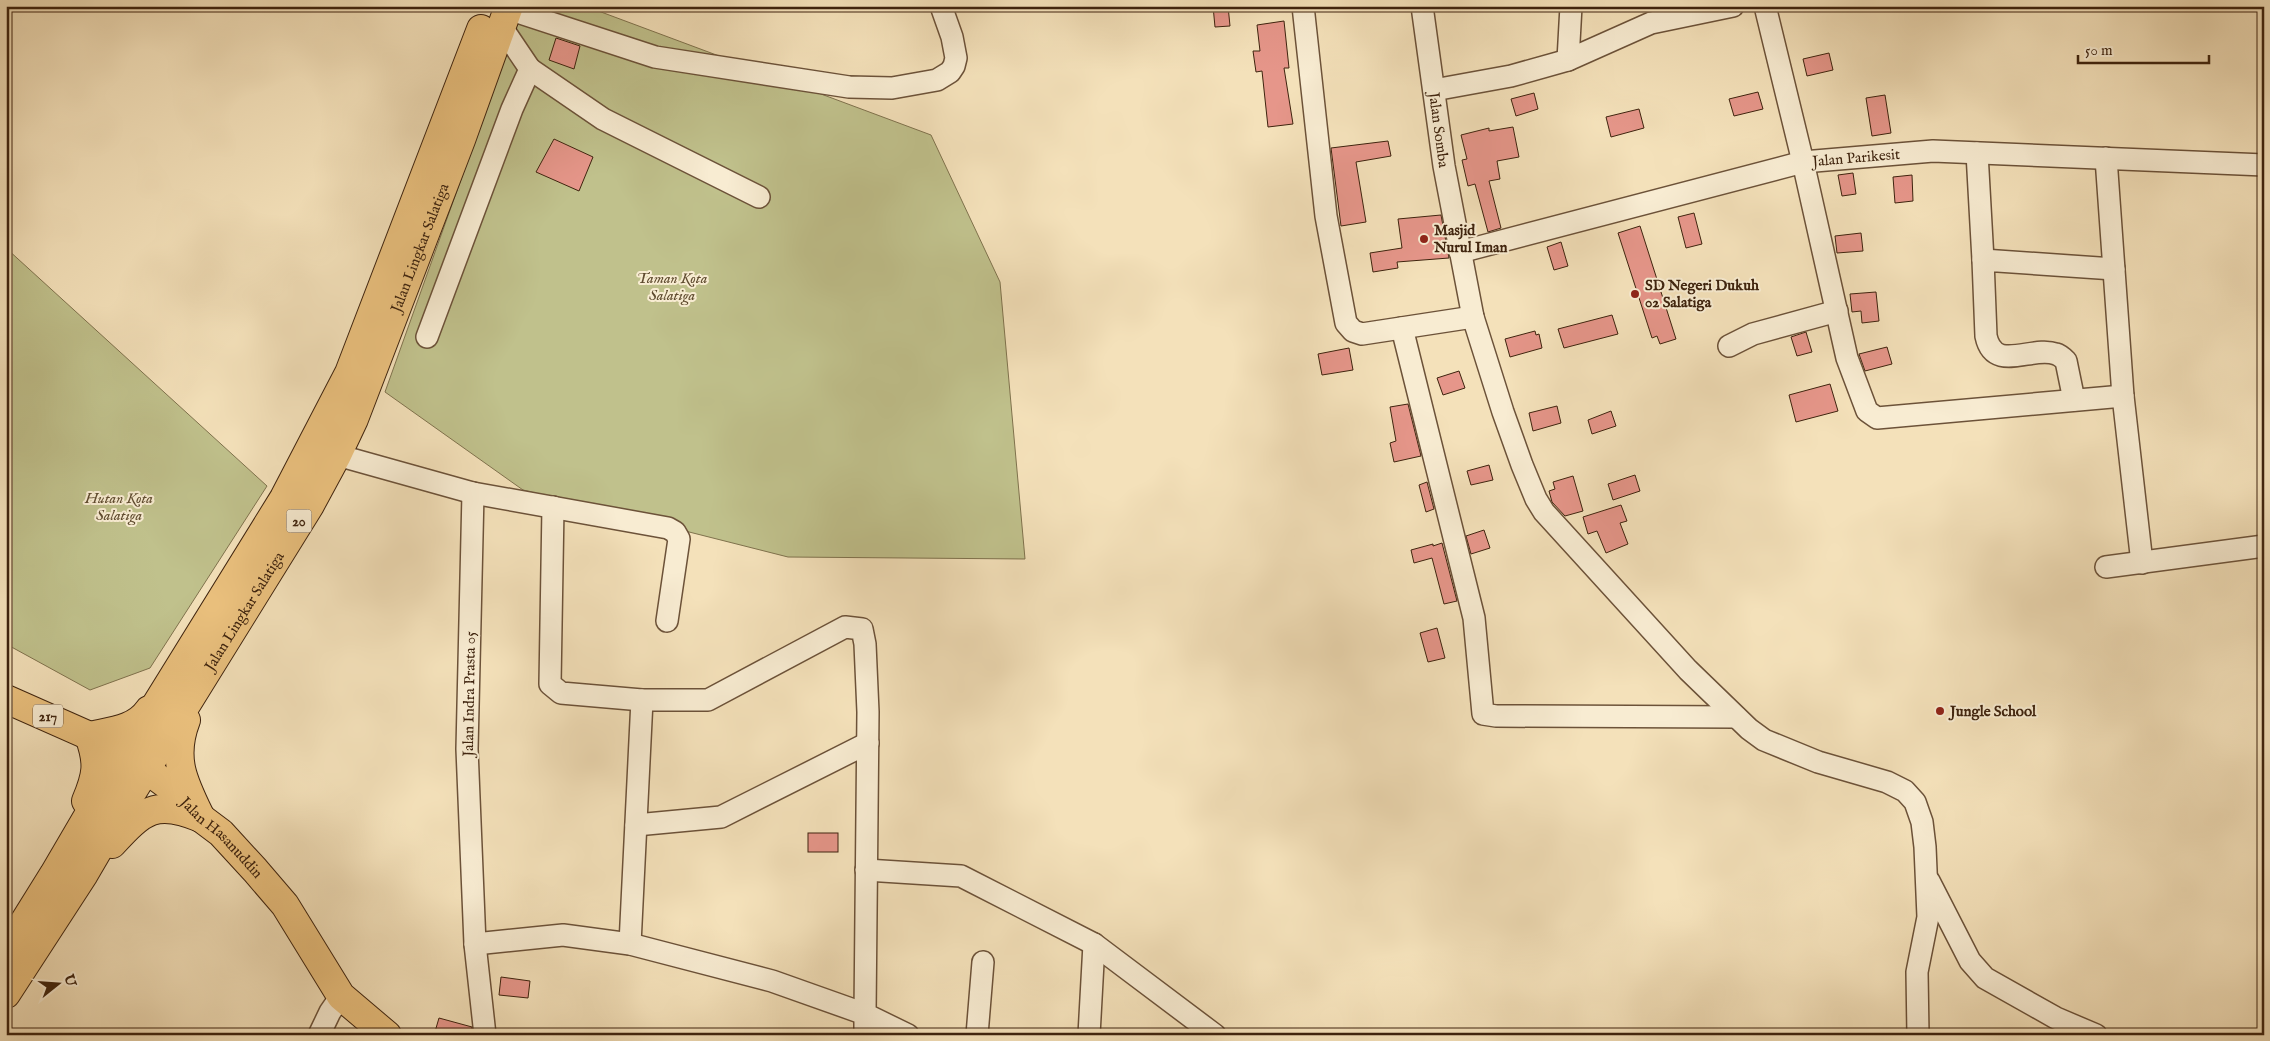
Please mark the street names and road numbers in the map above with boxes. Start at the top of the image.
street label: Jalan Somba [1424,89,1453,169]
street label: Jalan Parikesit [1810,145,1901,171]
street label: Jalan Lingkar Salatiga [386,180,454,317]
road number: 20 [286,510,312,532]
street label: Jalan Lingkar Salatiga [199,548,289,676]
street label: Jalan Indra Prasta 05 [459,631,480,759]
road number: 217 [33,704,63,728]
street label: Jalan Hasanuddin [174,792,267,882]

